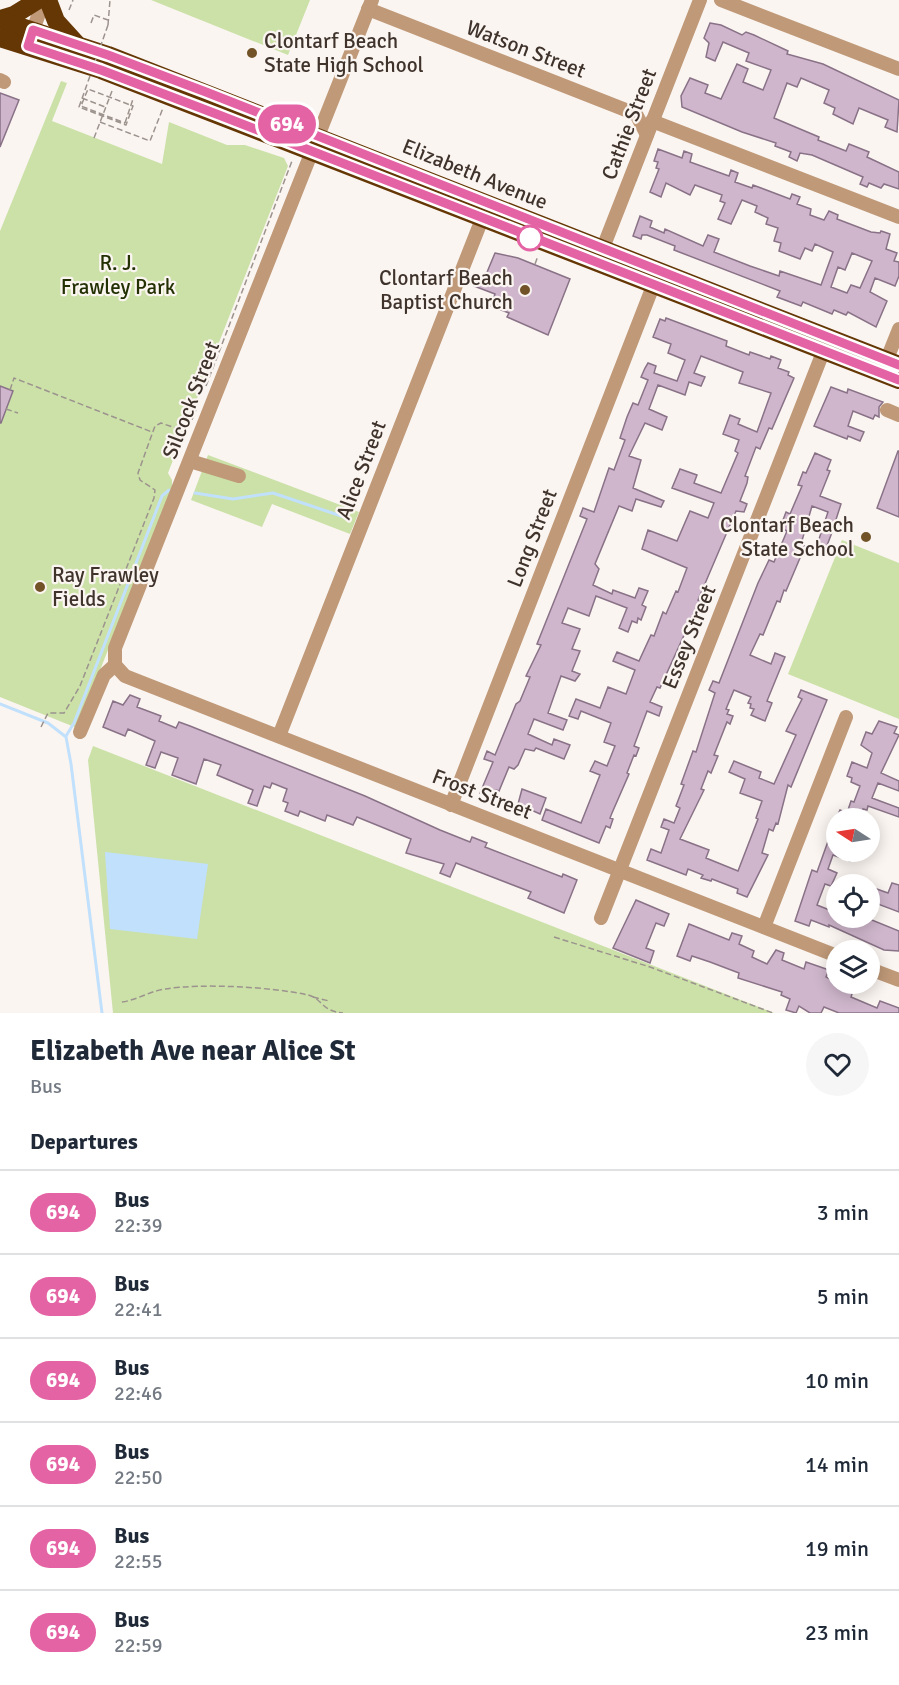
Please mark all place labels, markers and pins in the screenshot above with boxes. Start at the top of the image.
place label: Clontarf Beach State High School [264,28,424,78]
marker: Clontarf Beach State High School [245,46,259,60]
unlabelled marker [517,225,543,251]
place label: Clontarf Beach Baptist Church [379,265,513,315]
marker: Clontarf Beach Baptist Church [518,283,532,297]
place label: Clontarf Beach State School [720,512,854,562]
marker: Clontarf Beach State School [859,530,873,544]
place label: Ray Frawley Fields [52,562,159,612]
marker: Ray Frawley Fields [33,580,47,594]

